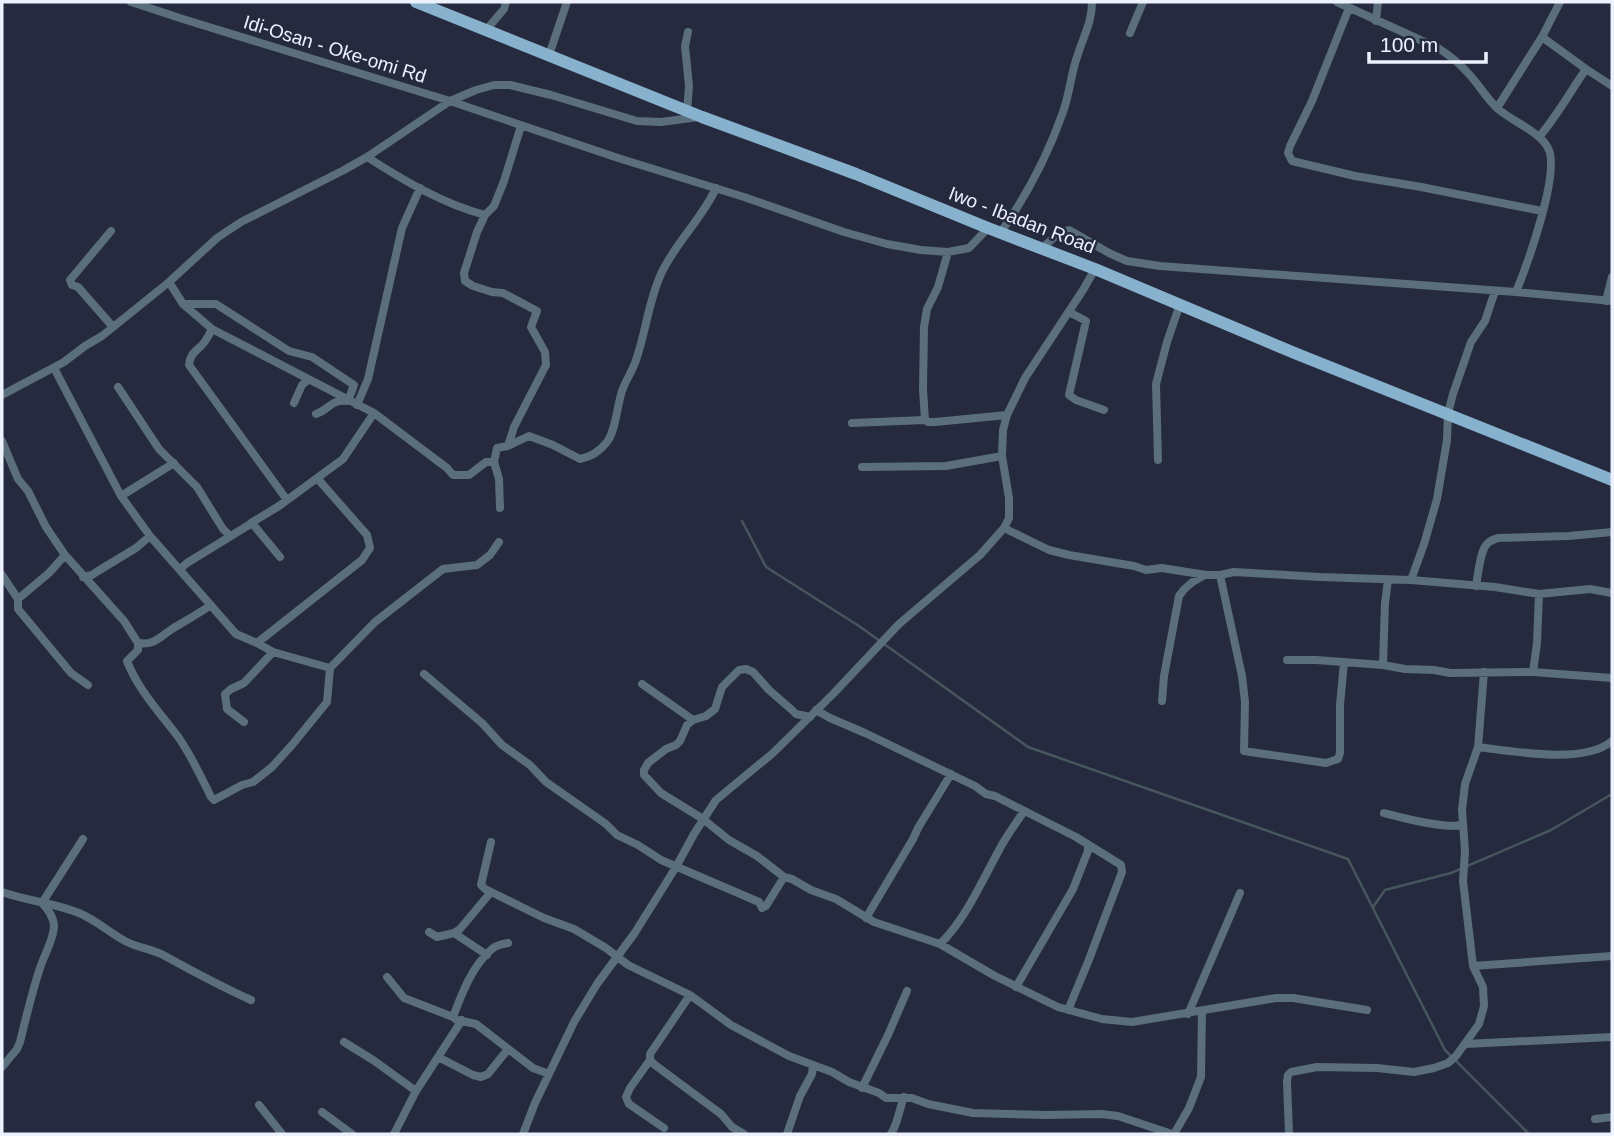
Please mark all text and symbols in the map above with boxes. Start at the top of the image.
street label: Idi-Osan - Oke-omi Rd [241,11,429,87]
scale bar [1369,21,1486,65]
text: 100 m [1380,33,1438,56]
street label: Iwo - Ibadan Road [946,182,1098,258]

